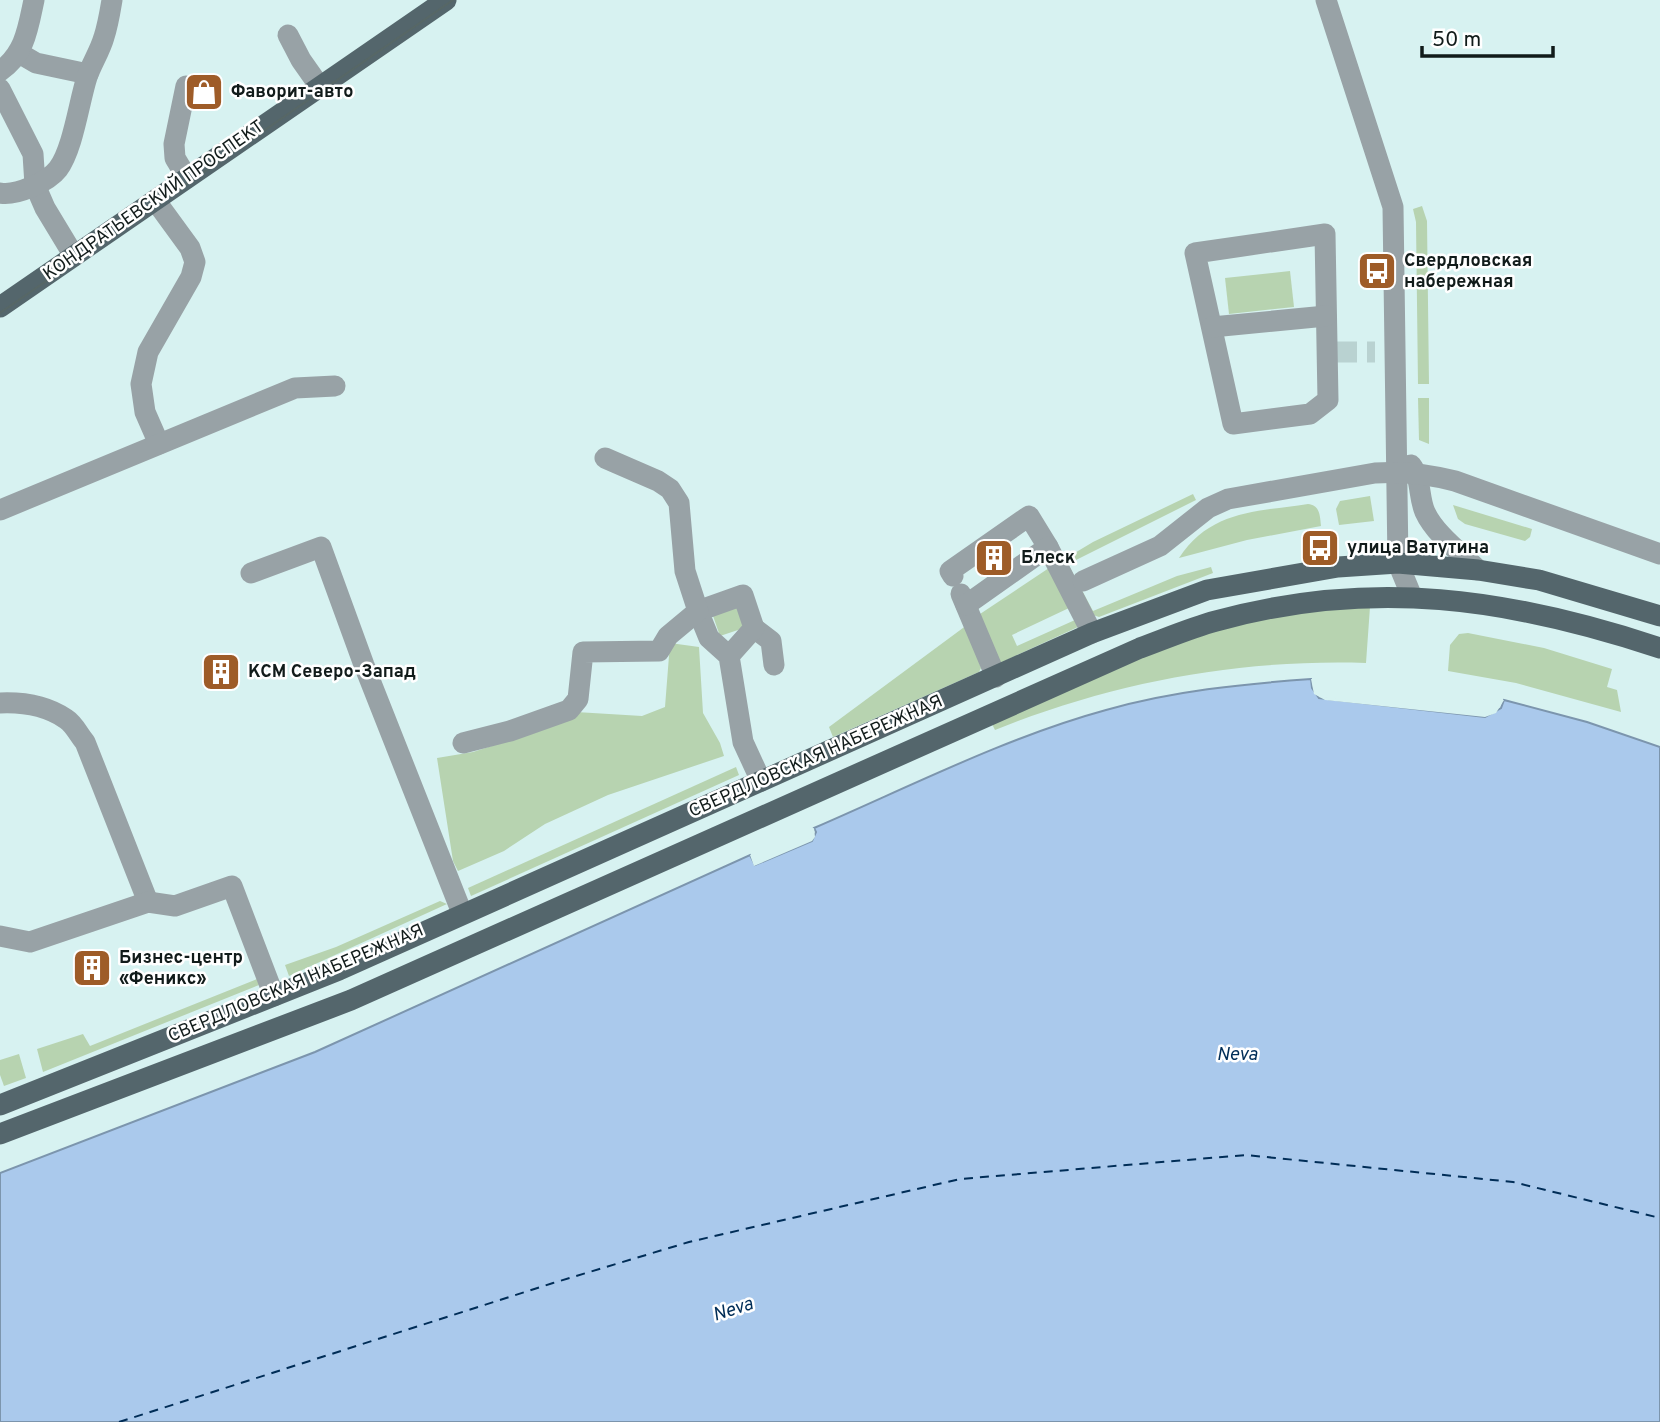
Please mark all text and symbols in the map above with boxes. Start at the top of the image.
scale bar [1422,14,1553,58]
text: 50 m [1432,27,1481,54]
shop icon: Фаворит-авто [183,71,225,113]
place label: Фаворит-авто [231,81,353,104]
street label: КОНДРАТЬЕВСКИЙ ПРОСПЕКТ [38,114,269,286]
bus stop icon: Свердловская набережная [1356,250,1398,292]
place label: Свердловская набережная [1404,250,1532,294]
bus stop icon: улица Ватутина [1299,527,1341,569]
building icon: Блеск [973,537,1015,579]
place label: улица Ватутина [1347,537,1489,560]
place label: Блеск [1021,547,1076,570]
building icon: КСМ Северо-Запад [200,651,242,693]
place label: КСМ Северо-Запад [248,661,416,684]
street label: СВЕРДЛОВСКАЯ НАБЕРЕЖНАЯ [685,690,947,824]
street label: СВЕРДЛОВСКАЯ НАБЕРЕЖНАЯ [165,920,427,1048]
building icon: Бизнес-центр «Феникс» [71,947,113,989]
place label: Бизнес-центр «Феникс» [119,947,243,991]
water label: Neva [1216,1043,1258,1067]
water label: Neva [710,1292,756,1328]

